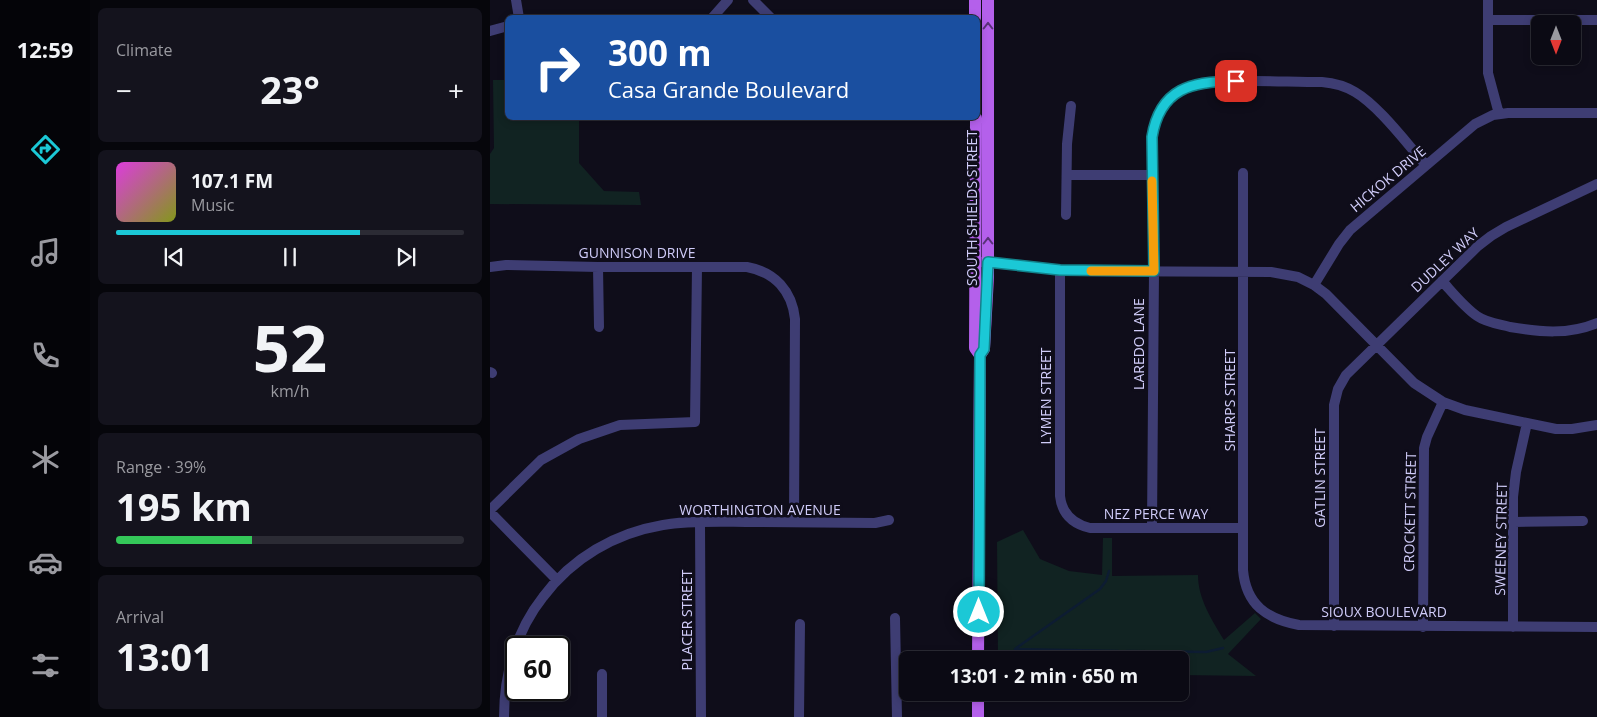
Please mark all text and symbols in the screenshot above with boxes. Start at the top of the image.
north arrow [1531,15,1581,65]
map controls [1531,15,1581,65]
one-way arrow [983,22,993,30]
text: 300 m [608,29,712,76]
text: 12:59 [17,34,73,64]
icon: right [525,35,590,100]
text: Climate [116,39,173,61]
pin [1215,60,1257,102]
text: 23° [260,63,320,115]
icon: arrive [1222,67,1250,95]
text: − [116,71,132,109]
text: + [448,71,464,109]
text: Casa Grande Boulevard [608,74,849,104]
street label: SOUTH SHIELDS STREET [962,130,981,286]
icon: directions [28,132,63,167]
street label: HICKOK DRIVE [1346,141,1430,216]
text: 107.1 FM [191,168,273,194]
text: Music [191,194,235,216]
street label: DUDLEY WAY [1406,223,1483,296]
icon: music [28,235,63,270]
one-way arrow [983,236,993,244]
icon: previous [160,243,188,271]
icon: pause [276,243,304,271]
icon: next [392,243,420,271]
street label: GUNNISON DRIVE [579,243,695,262]
street label: LAREDO LANE [1129,298,1148,390]
text: 52 [253,303,327,391]
icon: phone [28,338,63,373]
street label: LYMEN STREET [1036,347,1055,444]
street label: SHARPS STREET [1220,348,1239,451]
text: km/h [271,380,309,402]
street label: GATLIN STREET [1310,428,1329,528]
icon: climate [28,442,63,477]
street label: CROCKETT STREET [1399,452,1420,572]
text: Range · 39% [116,456,206,478]
text: 195 km [116,480,252,532]
street label: SWEENEY STREET [1490,482,1511,596]
street label: WORTHINGTON AVENUE [679,500,841,519]
street label: NEZ PERCE WAY [1104,504,1208,523]
icon: car [28,545,63,580]
street label: PLACER STREET [677,569,696,670]
position arrow [952,585,1004,637]
street label: SIOUX BOULEVARD [1321,602,1447,621]
text: Arrival [116,606,164,628]
text: 13:01 [116,630,214,682]
speed limit sign: 60 [505,636,570,701]
icon: filters [28,648,63,683]
text: 13:01 · 2 min · 650 m [950,663,1138,689]

